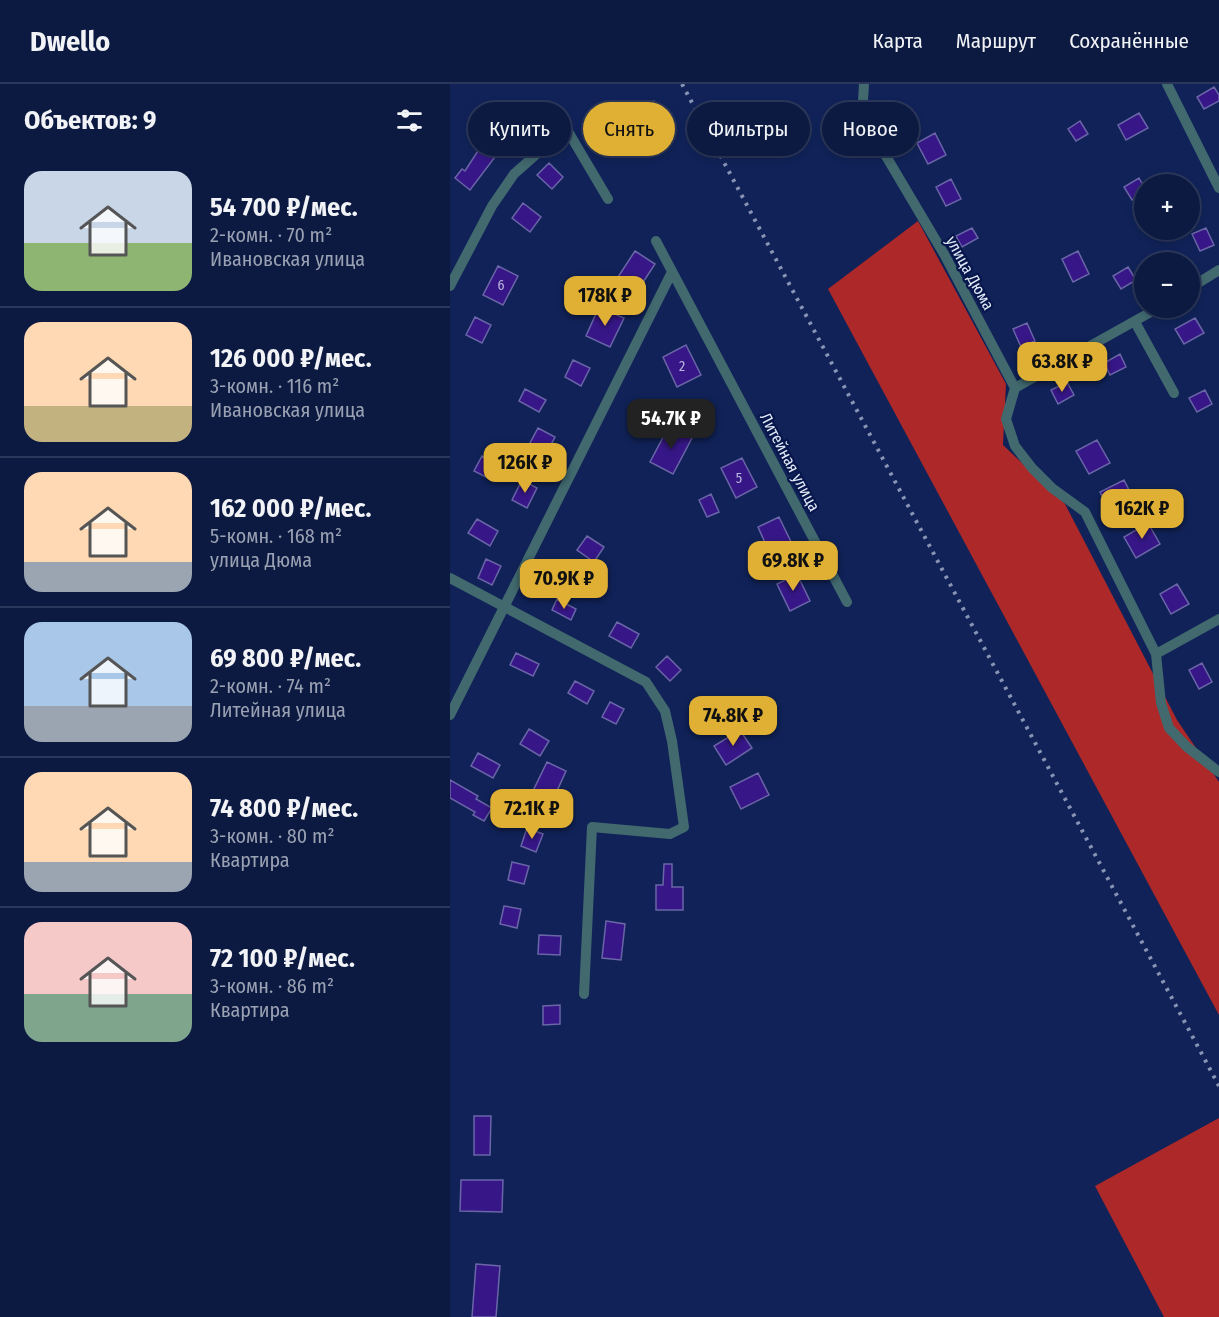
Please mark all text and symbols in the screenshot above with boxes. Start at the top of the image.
text: Dwello [30,25,110,58]
text: Карта [873,28,923,54]
text: Маршрут [956,28,1036,54]
text: Сохранённые [1069,28,1189,54]
chip: Купить [468,102,571,156]
chip: Снять [583,102,675,156]
chip: Фильтры [687,102,810,156]
chip: Новое [822,102,919,156]
icon: filters [393,104,426,137]
text: Объектов: 9 [24,105,157,136]
map controls [1134,174,1200,318]
button: + [1134,174,1200,240]
text: 54 700 ₽/мес. [210,192,358,223]
icon: home [72,195,144,267]
text: 2-комн. · 70 m² [210,223,332,247]
street label: улица Дюма [942,233,998,313]
text: Ивановская улица [210,247,365,271]
button: − [1134,252,1200,318]
pin: 178K ₽ [556,276,654,327]
house number: 6 [498,277,505,294]
text: 178K ₽ [578,283,632,307]
pin: 63.8K ₽ [1007,342,1117,393]
text: 126 000 ₽/мес. [210,343,372,374]
icon: home [72,346,144,418]
text: 63.8K ₽ [1031,349,1093,373]
house number: 2 [679,358,685,375]
text: 3-комн. · 116 m² [210,374,339,398]
text: Ивановская улица [210,398,365,422]
pin: 54.7K ₽ [616,399,726,450]
text: 54.7K ₽ [641,406,701,430]
street label: Литейная улица [756,410,824,515]
pin: 126K ₽ [476,443,574,494]
text: 126K ₽ [498,450,552,474]
house number: 5 [736,470,742,487]
pin: 162K ₽ [1093,489,1191,540]
text: 162 000 ₽/мес. [210,493,371,524]
icon: home [72,496,144,568]
text: 162K ₽ [1115,496,1169,520]
text: 5-комн. · 168 m² [210,524,342,548]
pin: 69.8K ₽ [738,541,848,592]
text: улица Дюма [210,548,312,572]
text: 69.8K ₽ [762,548,824,572]
pin: 70.9K ₽ [509,559,619,610]
text: 70.9K ₽ [534,566,594,590]
text: 69 800 ₽/мес. [210,643,361,674]
icon: home [72,646,144,718]
text: 2-комн. · 74 m² [210,674,331,698]
pin: 74.8K ₽ [678,696,788,747]
text: Литейная улица [210,698,346,722]
text: 74.8K ₽ [703,703,763,727]
pin: 72.1K ₽ [477,789,587,840]
text: 74 800 ₽/мес. [210,793,358,824]
icon: home [72,796,144,868]
text: 72.1K ₽ [504,796,560,820]
text: 3-комн. · 80 m² [210,824,334,848]
text: Квартира [210,848,290,872]
text: 72 100 ₽/мес. [210,943,355,974]
icon: home [72,946,144,1018]
text: 3-комн. · 86 m² [210,974,334,998]
text: Квартира [210,998,290,1022]

